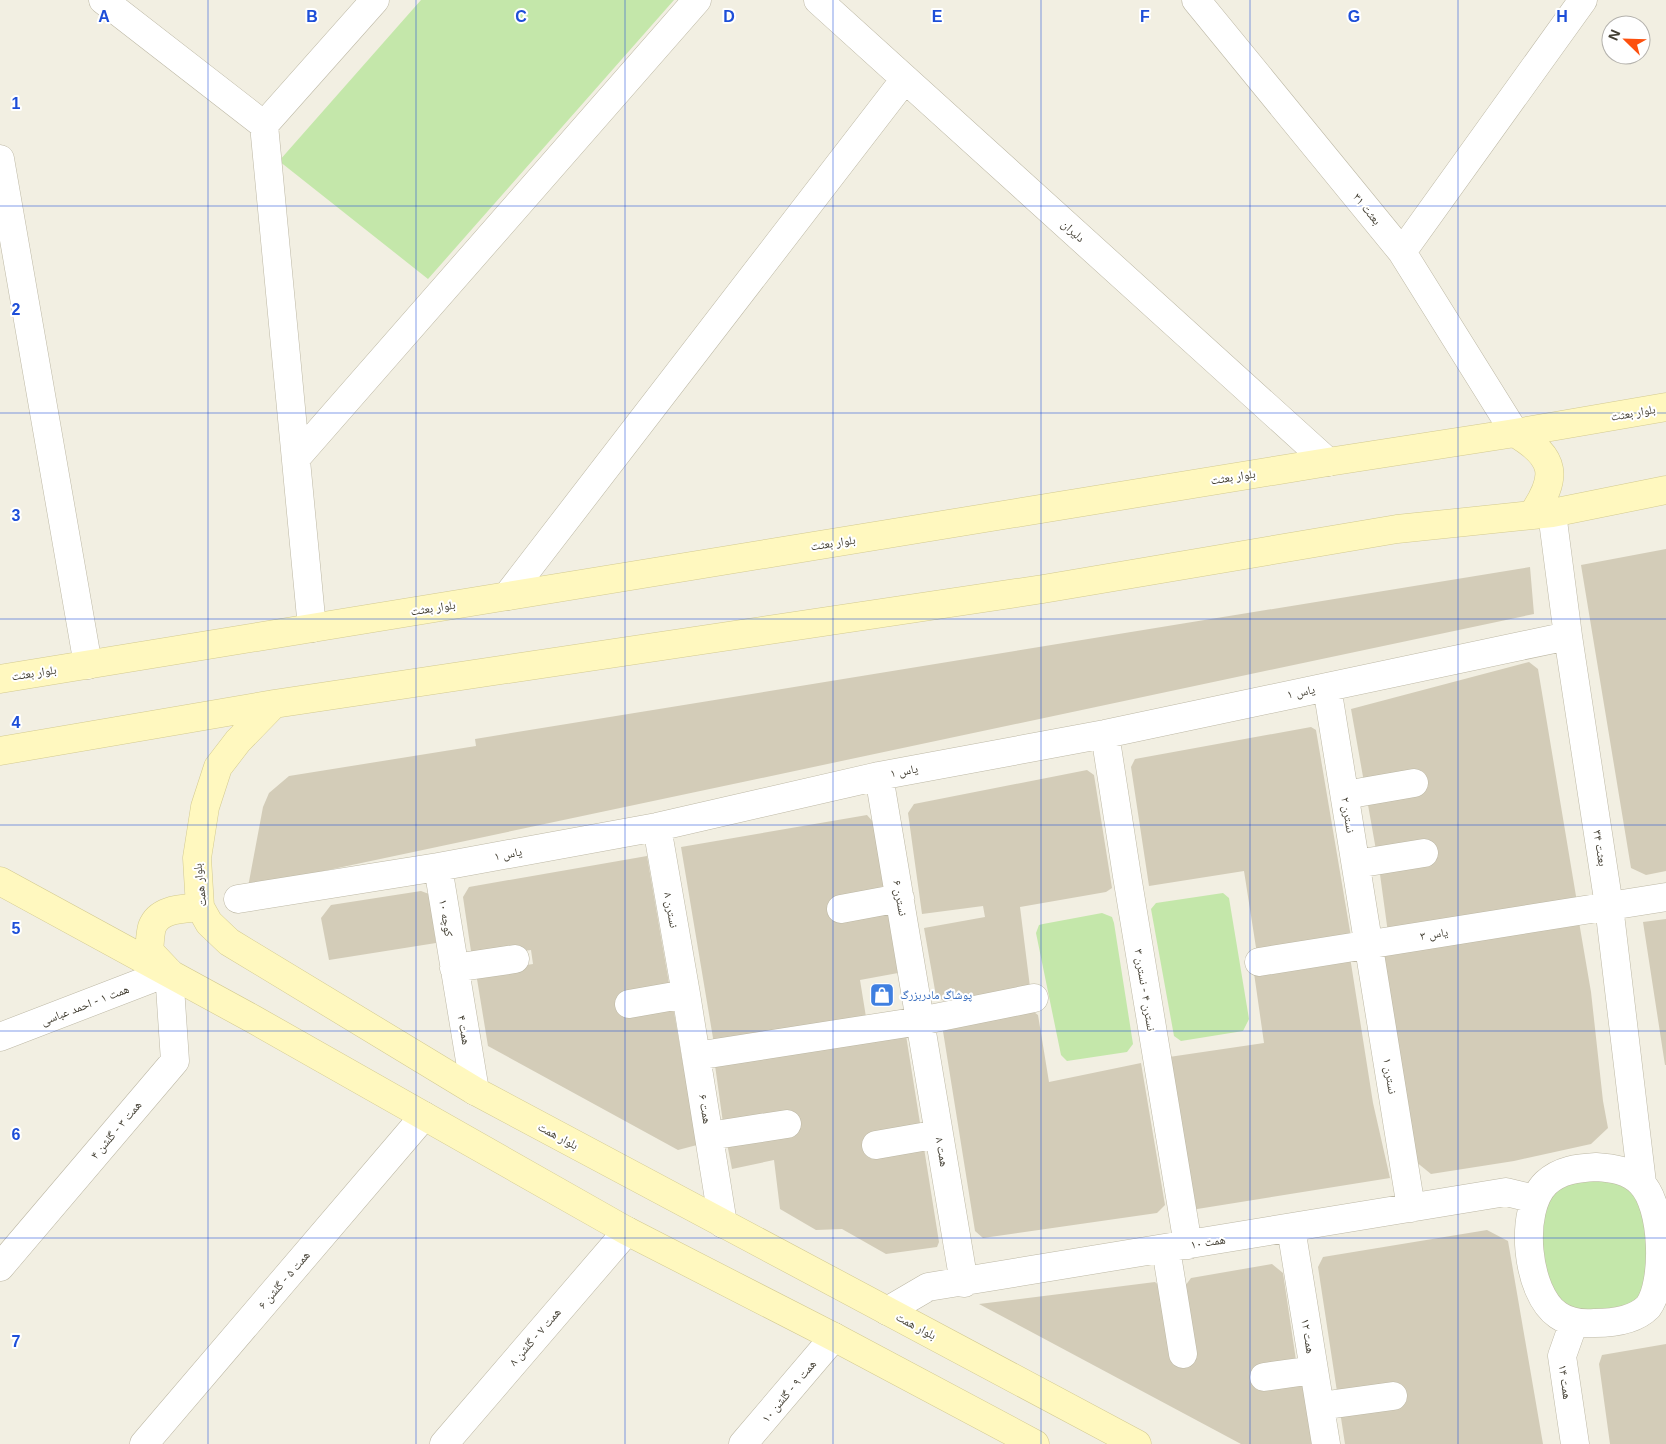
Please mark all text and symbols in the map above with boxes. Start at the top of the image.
text: A [98,8,110,25]
text: B [306,8,318,25]
text: C [515,8,527,25]
text: D [723,8,735,25]
text: E [932,8,943,25]
text: F [1140,8,1150,25]
text: G [1348,8,1360,25]
text: H [1556,8,1568,25]
north arrow [1601,15,1651,65]
text: N [1605,27,1623,43]
text: 1 [12,95,21,112]
street label: بعثت ۳۱ [1350,190,1384,228]
street label: دلیران [1058,217,1088,245]
text: 2 [12,301,21,318]
street label: بلوار بعثت [1610,402,1656,424]
street label: بلوار بعثت [1210,467,1256,488]
text: 3 [12,507,21,524]
street label: بلوار بعثت [810,533,856,554]
street label: بلوار بعثت [410,598,456,619]
street label: بلوار بعثت [11,663,57,684]
street label: یاس ۱ [1286,682,1316,702]
text: 4 [12,714,21,731]
street label: یاس ۱ [889,761,919,781]
street label: نسترن ۲ [1338,796,1358,834]
street label: بعثت ۳۴ [1590,829,1610,867]
street label: یاس ۱ [493,844,523,864]
street label: بلوار همت [190,862,210,907]
street label: نسترن ۶ [890,879,910,917]
street label: نسترن ۸ [661,891,681,929]
street label: کوچه ۱۰ [436,898,456,938]
text: 5 [12,920,21,937]
street label: یاس ۳ [1419,925,1449,943]
street label: نسترن ۴ - نسترن ۳ [1132,948,1158,1032]
street label: همت ۱ - احمد عباسی [39,982,131,1029]
shop icon: پوشاگ مادربزرگ [869,982,895,1008]
place label: پوشاگ مادربزرگ [900,988,973,1002]
street label: همت ۴ [455,1014,473,1046]
street label: نسترن ۱ [1380,1057,1400,1095]
street label: همت ۶ [696,1093,714,1125]
street label: همت ۳ - گلشن ۴ [88,1098,144,1162]
street label: بلوار همت [535,1120,581,1153]
text: 6 [12,1126,21,1143]
street label: همت ۸ [933,1136,951,1168]
street label: همت ۱۰ [1190,1232,1226,1252]
street label: همت ۵ - گلشن ۶ [255,1248,313,1312]
street label: همت ۷ - گلشن ۸ [506,1305,564,1369]
street label: بلوار همت [893,1310,939,1343]
street label: همت ۱۲ [1298,1318,1318,1354]
text: 7 [12,1333,21,1350]
street label: همت ۹ - گلشن ۱۰ [759,1357,819,1425]
street label: همت ۱۴ [1556,1364,1574,1400]

